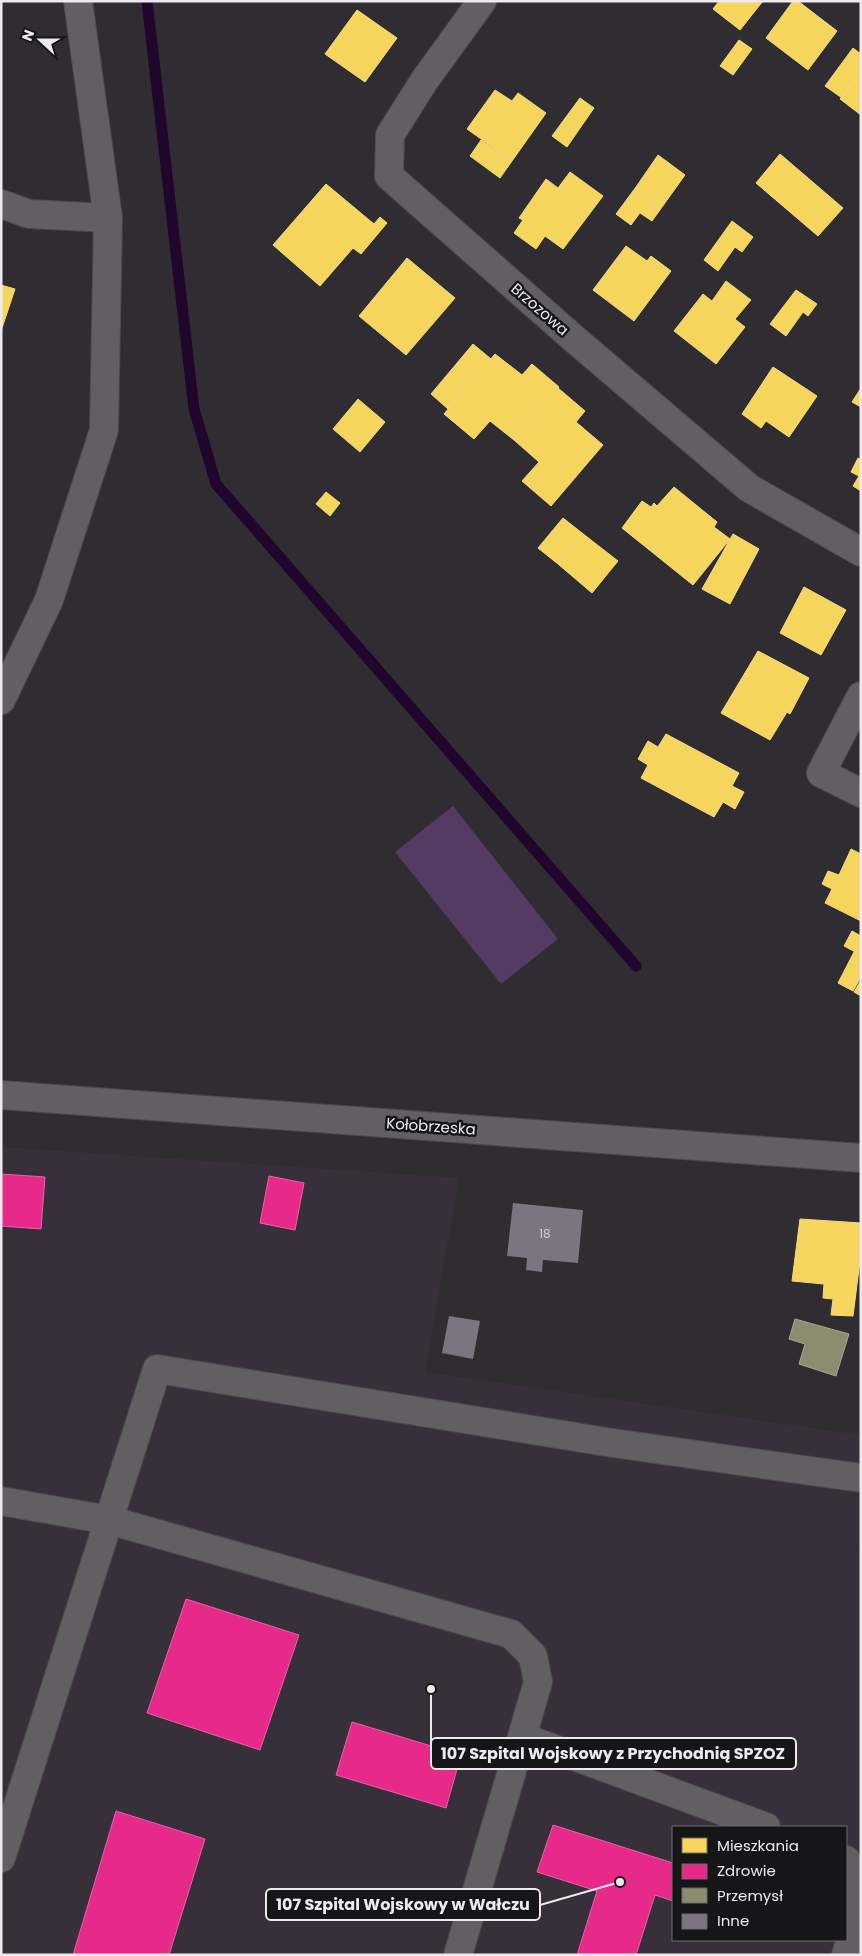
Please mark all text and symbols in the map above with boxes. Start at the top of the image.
north arrow [15,15,65,65]
text: N [17,27,39,44]
street label: Brzozowa [507,278,573,340]
street label: Kołobrzeska [386,1112,476,1140]
house number: 18 [539,1225,551,1242]
callout: 107 Szpital Wojskowy z Przychodnią SPZOZ [431,1738,796,1769]
text: 107 Szpital Wojskowy z Przychodnią SPZOZ [441,1742,785,1765]
legend [672,1826,847,1941]
text: Mieszkania [717,1835,799,1856]
text: Zdrowie [717,1860,776,1881]
text: Przemysł [717,1885,783,1906]
callout: 107 Szpital Wojskowy w Wałczu [266,1889,540,1920]
text: 107 Szpital Wojskowy w Wałczu [276,1893,530,1916]
text: Inne [717,1910,749,1931]

